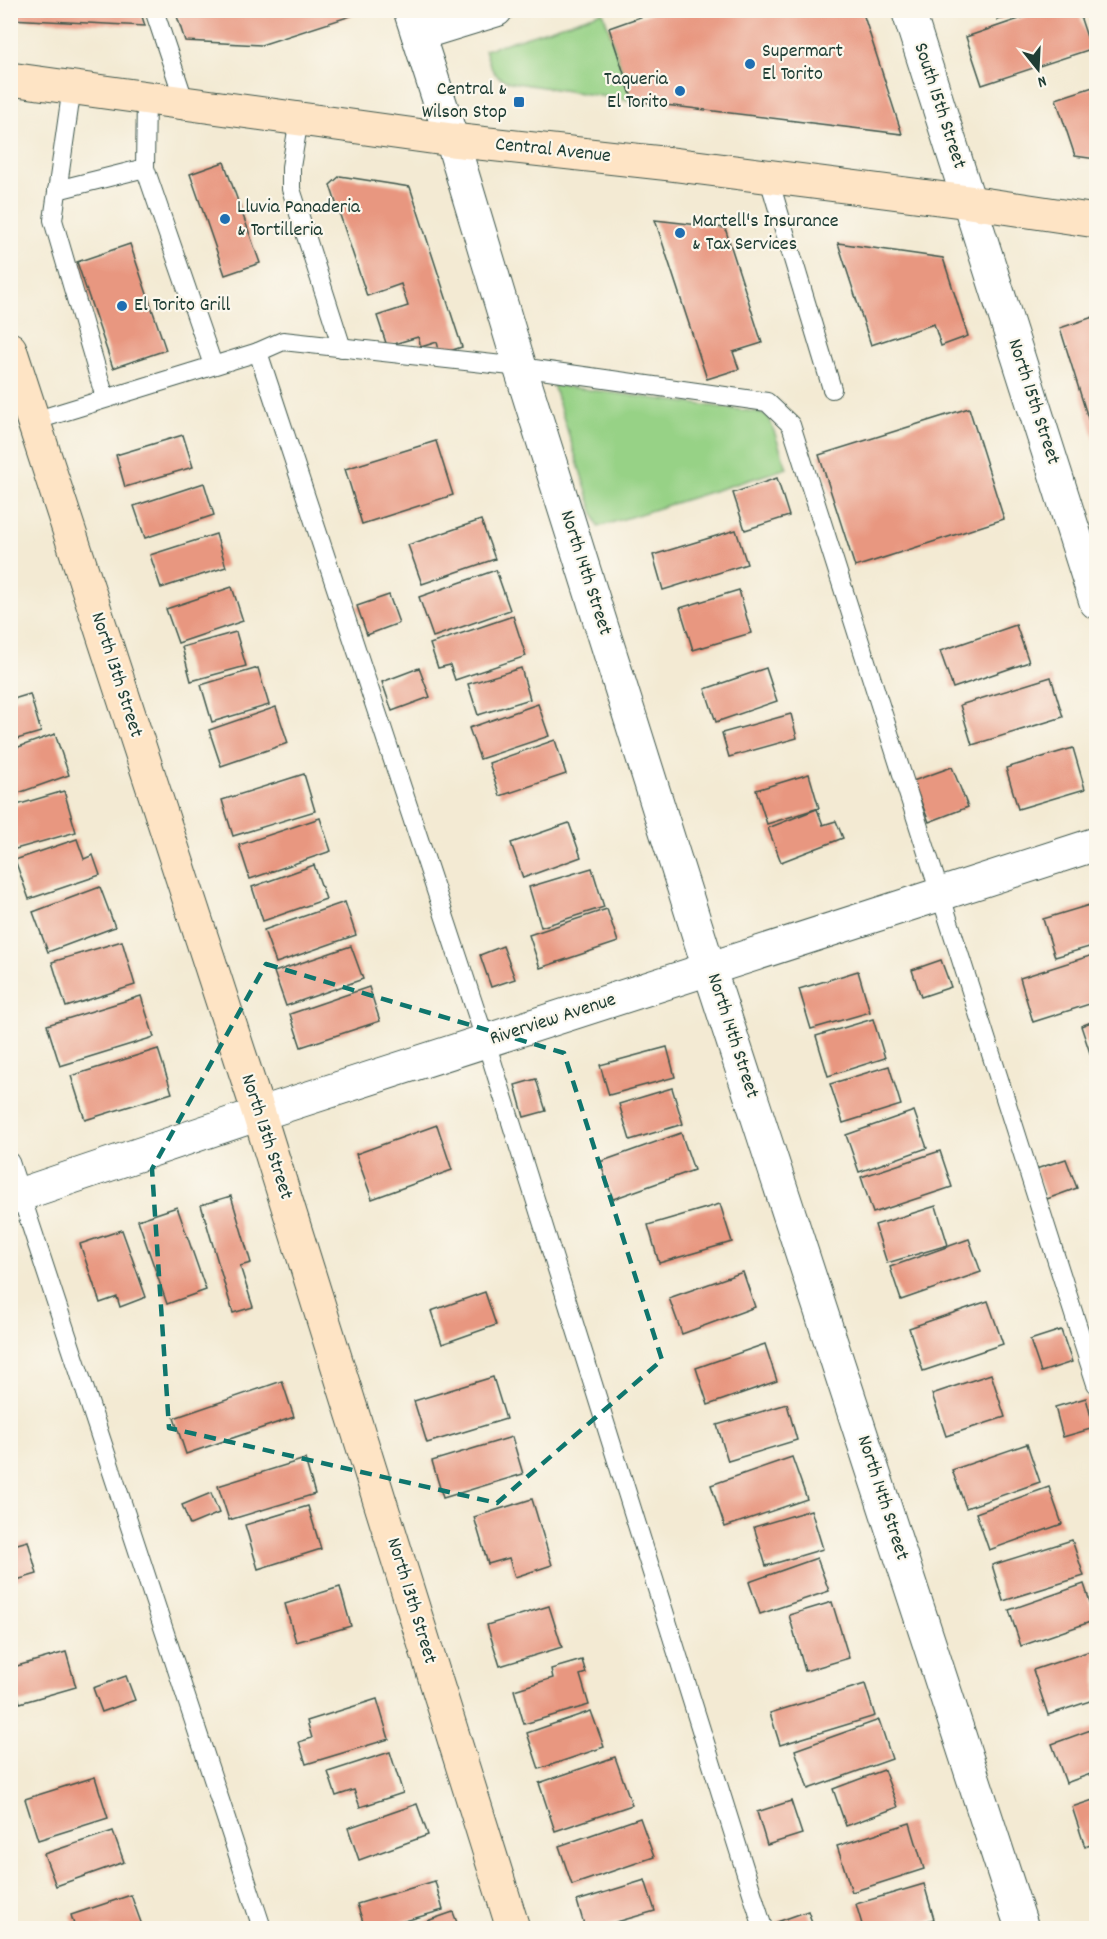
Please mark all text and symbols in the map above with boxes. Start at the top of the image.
place label: Supermart El Torito [762,38,843,89]
street label: South 15th Street [905,39,973,173]
north arrow [1008,39,1068,99]
marker: Supermart El Torito [743,57,757,71]
place label: Taqueria El Torito [604,66,669,117]
text: N [1034,69,1049,93]
place label: Central & Wilson Stop [422,76,507,127]
marker: Taqueria El Torito [673,84,687,98]
marker: Central & Wilson Stop [512,95,526,109]
street label: Central Avenue [494,131,612,171]
place label: Lluvia Panaderia & Tortilleria [237,194,361,245]
place label: Martell's Insurance & Tax Services [692,208,839,259]
marker: Lluvia Panaderia & Tortilleria [218,212,232,226]
marker: Martell's Insurance & Tax Services [673,226,687,240]
place label: El Torito Grill [134,292,230,320]
marker: El Torito Grill [115,299,129,313]
street label: North 15th Street [999,336,1067,468]
street label: North 14th Street [552,507,618,639]
street label: North 13th Street [83,609,149,741]
street label: North 14th Street [699,970,765,1102]
street label: Riverview Avenue [486,986,620,1054]
street label: North 13th Street [233,1071,299,1203]
street label: North 14th Street [849,1432,915,1564]
street label: North 13th Street [379,1535,443,1667]

